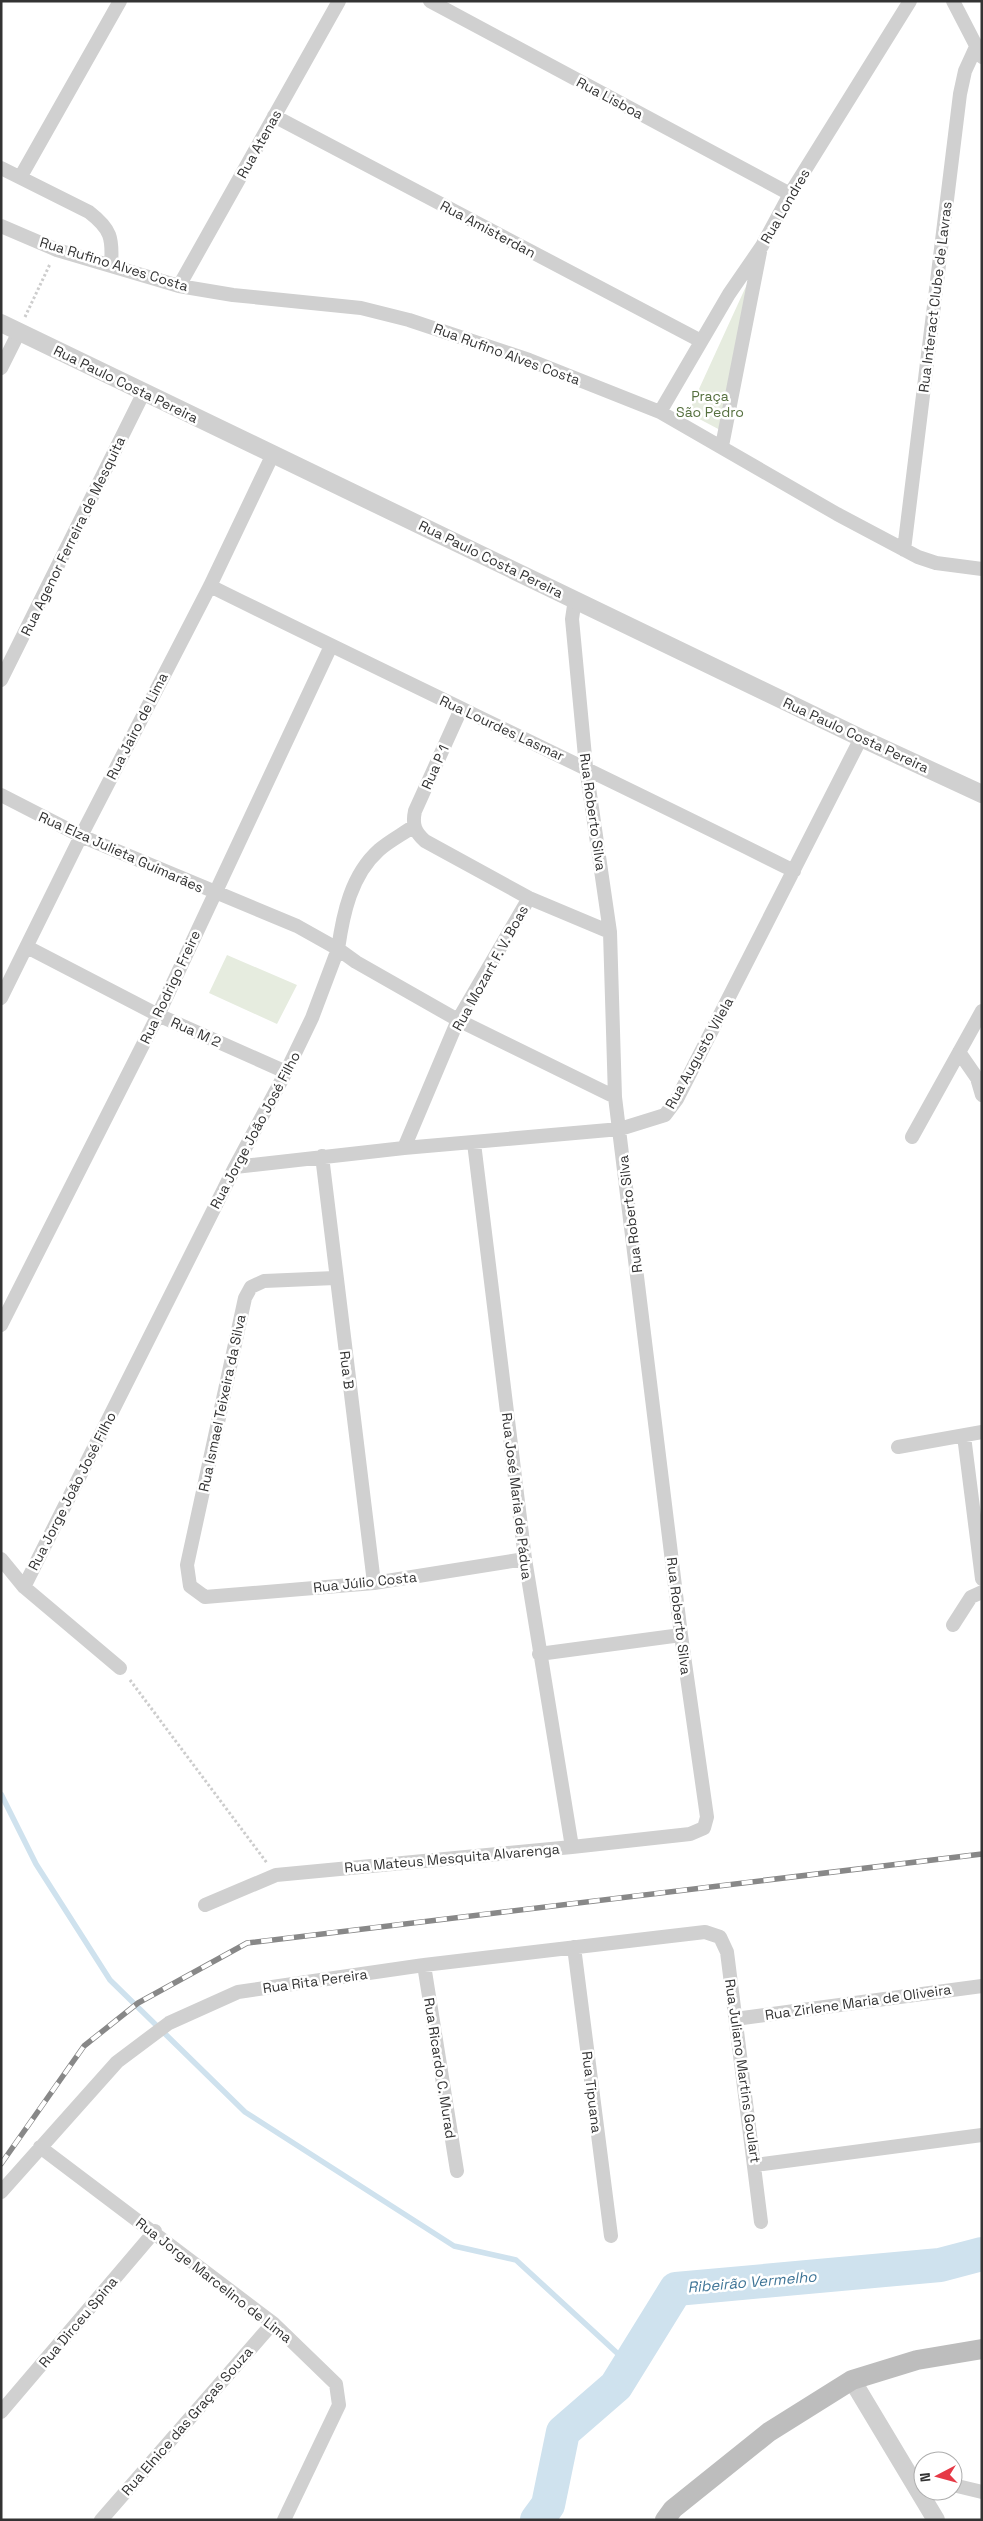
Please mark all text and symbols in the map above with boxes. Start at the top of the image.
street label: Rua Lisboa [573,73,647,123]
street label: Rua Atenas [233,106,285,182]
street label: Rua Londres [756,165,814,247]
street label: Rua Amisterdan [437,196,539,262]
street label: Rua Interact Clube de Lavras [914,200,956,394]
street label: Rua Rufino Alves Costa [38,233,190,295]
street label: Rua Rufino Alves Costa [431,319,583,389]
street label: Rua Paulo Costa Pereira [51,341,201,427]
park label: Praça São Pedro [676,387,744,421]
street label: Rua Agenor Ferreira de Mesquita [17,433,129,639]
street label: Rua Paulo Costa Pereira [416,516,566,602]
street label: Rua Jairo de Lima [102,669,172,783]
street label: Rua Lourdes Lasmar [437,691,567,765]
street label: Rua Paulo Costa Pereira [780,693,932,777]
street label: Rua P 1 [417,742,453,792]
street label: Rua Roberto Silva [576,752,610,872]
street label: Rua Elza Julieta Guimarães [36,807,206,897]
street label: Rua Mozart F. V. Boas [448,902,532,1034]
street label: Rua Rodrigo Freire [136,927,204,1047]
street label: Rua Augusto Vilela [661,994,737,1112]
street label: Rua M 2 [168,1013,224,1051]
street label: Rua Jorge João José Filho [206,1048,304,1212]
street label: Rua Roberto Silva [614,1154,646,1274]
street label: Rua Ismael Teixeira da Silva [194,1313,250,1493]
street label: Rua B [336,1350,358,1390]
street label: Rua Jorge João José Filho [24,1409,120,1573]
street label: Rua José Maria de Pádua [498,1411,536,1581]
street label: Rua Roberto Silva [663,1556,695,1676]
street label: Rua Júlio Costa [312,1568,418,1596]
street label: Rua Mateus Mesquita Alvarenga [344,1840,560,1876]
street label: Rua Rita Pereira [261,1965,369,1997]
street label: Rua Juliano Martins Goulart [721,1978,765,2164]
street label: Rua Zirlene Maria de Oliveira [764,1980,952,2024]
street label: Rua Ricardo C. Murad [420,1996,460,2140]
street label: Rua Tipuana [578,2050,606,2134]
street label: Rua Jorge Marcelino de Lima [132,2213,296,2347]
water label: Ribeirão Vermelho [687,2266,818,2297]
street label: Rua Dirceu Spina [35,2273,121,2371]
street label: Rua Elnice das Graças Souza [117,2343,257,2499]
north arrow [913,2451,963,2501]
text: N [916,2472,935,2483]

